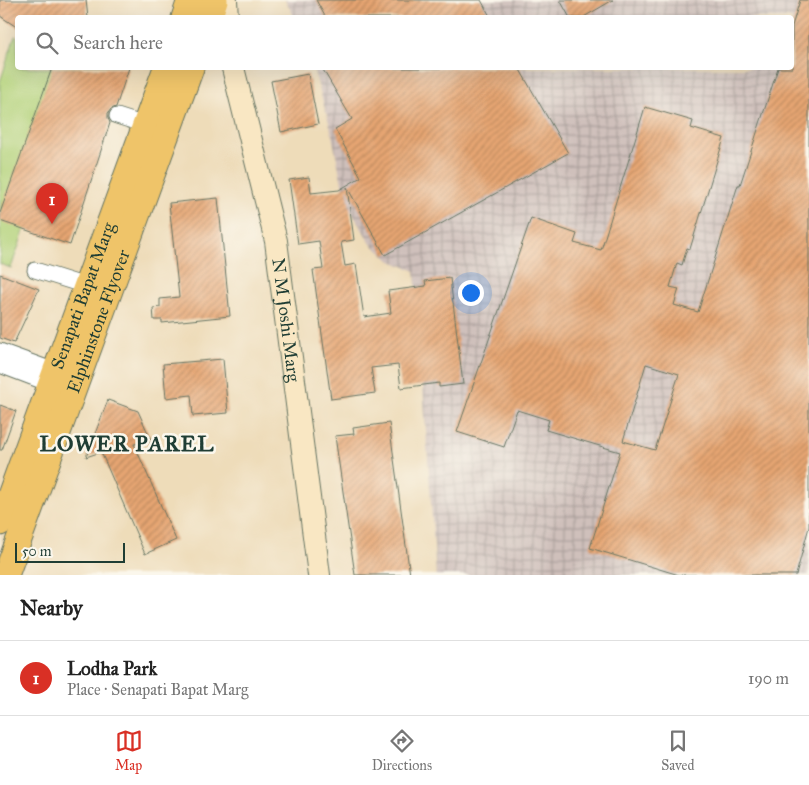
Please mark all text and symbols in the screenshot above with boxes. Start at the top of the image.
search box [15,15,794,70]
icon: search [33,29,61,57]
text: Search here [73,31,163,54]
pin: 1 [36,183,68,224]
street label: Senapati Bapat Marg [46,219,121,372]
street label: Elphinstone Flyover [62,246,135,396]
street label: N M Joshi Marg [267,257,305,384]
your location [458,280,484,306]
district label: LOWER PAREL [40,430,214,457]
scale bar [15,540,125,563]
text: 50 m [22,543,51,560]
text: Nearby [20,595,83,621]
text: Lodha Park [67,657,157,680]
text: 1 [33,669,39,688]
text: 190 m [748,669,789,688]
text: Place · Senapati Bapat Marg [67,680,249,699]
tab: Map [115,727,143,774]
tab: Directions [372,727,432,774]
tab: Saved [661,727,694,774]

